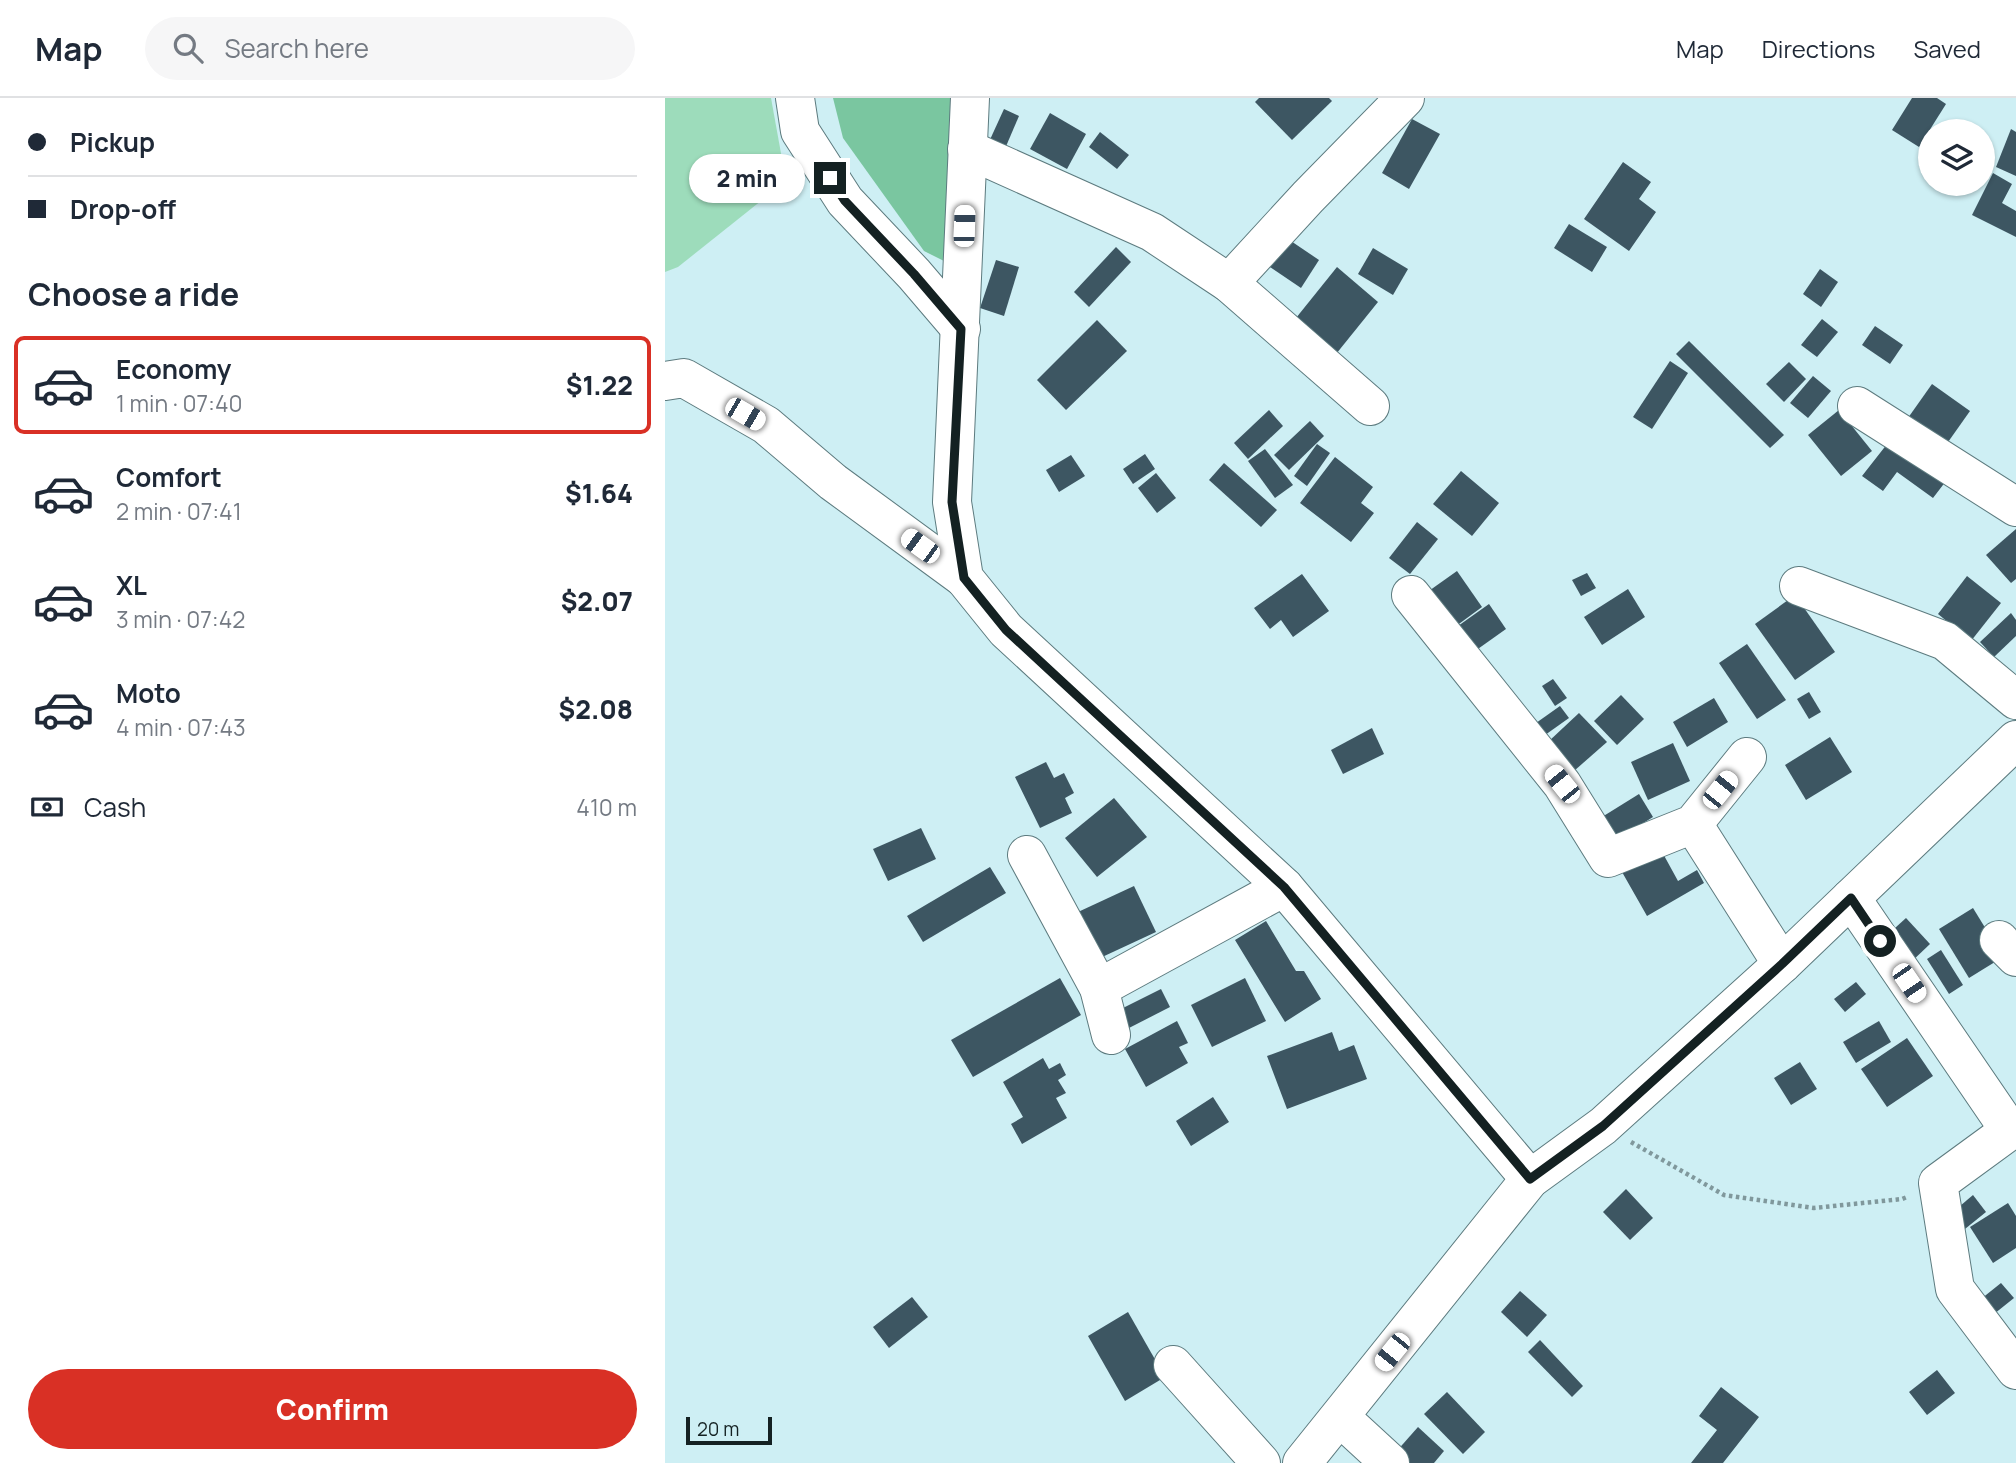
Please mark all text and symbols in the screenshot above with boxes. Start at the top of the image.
search box [145,17,635,80]
text: Map [35,26,103,71]
icon: search [169,29,207,67]
text: Search here [225,30,369,66]
text: Map [1676,32,1724,65]
text: Directions [1762,32,1875,65]
text: Saved [1913,32,1981,65]
map controls [1918,119,1995,196]
button: layers [1918,119,1995,196]
text: Pickup [70,124,155,160]
callout: 2 min [690,154,805,202]
text: 2 min [717,162,778,194]
route end [814,162,846,194]
text: Drop-off [70,191,176,227]
car [953,205,976,247]
text: Choose a ride [28,272,239,316]
text: Economy [116,351,231,387]
icon: car [32,354,95,417]
text: $1.22 [566,367,633,403]
text: 1 min · 07:40 [116,387,243,419]
car [722,394,769,434]
text: Comfort [116,459,222,495]
icon: car [32,462,95,525]
text: $1.64 [565,475,633,511]
text: 2 min · 07:41 [116,495,242,527]
car [897,525,944,567]
text: XL [116,567,147,603]
icon: car [32,570,95,633]
text: $2.07 [561,583,633,619]
text: 3 min · 07:42 [116,603,245,635]
text: Moto [116,675,181,711]
icon: car [32,678,95,741]
text: $2.08 [559,691,633,727]
text: 4 min · 07:43 [116,711,246,743]
car [1541,761,1584,807]
car [1699,767,1742,813]
icon: cash [28,788,66,826]
text: Cash [84,789,146,825]
text: 410 m [576,791,637,823]
route start [1864,925,1896,957]
car [1889,960,1930,1006]
car [1371,1329,1414,1375]
button: Confirm [28,1369,637,1449]
scale bar [686,1414,772,1446]
text: 20 m [697,1416,739,1442]

